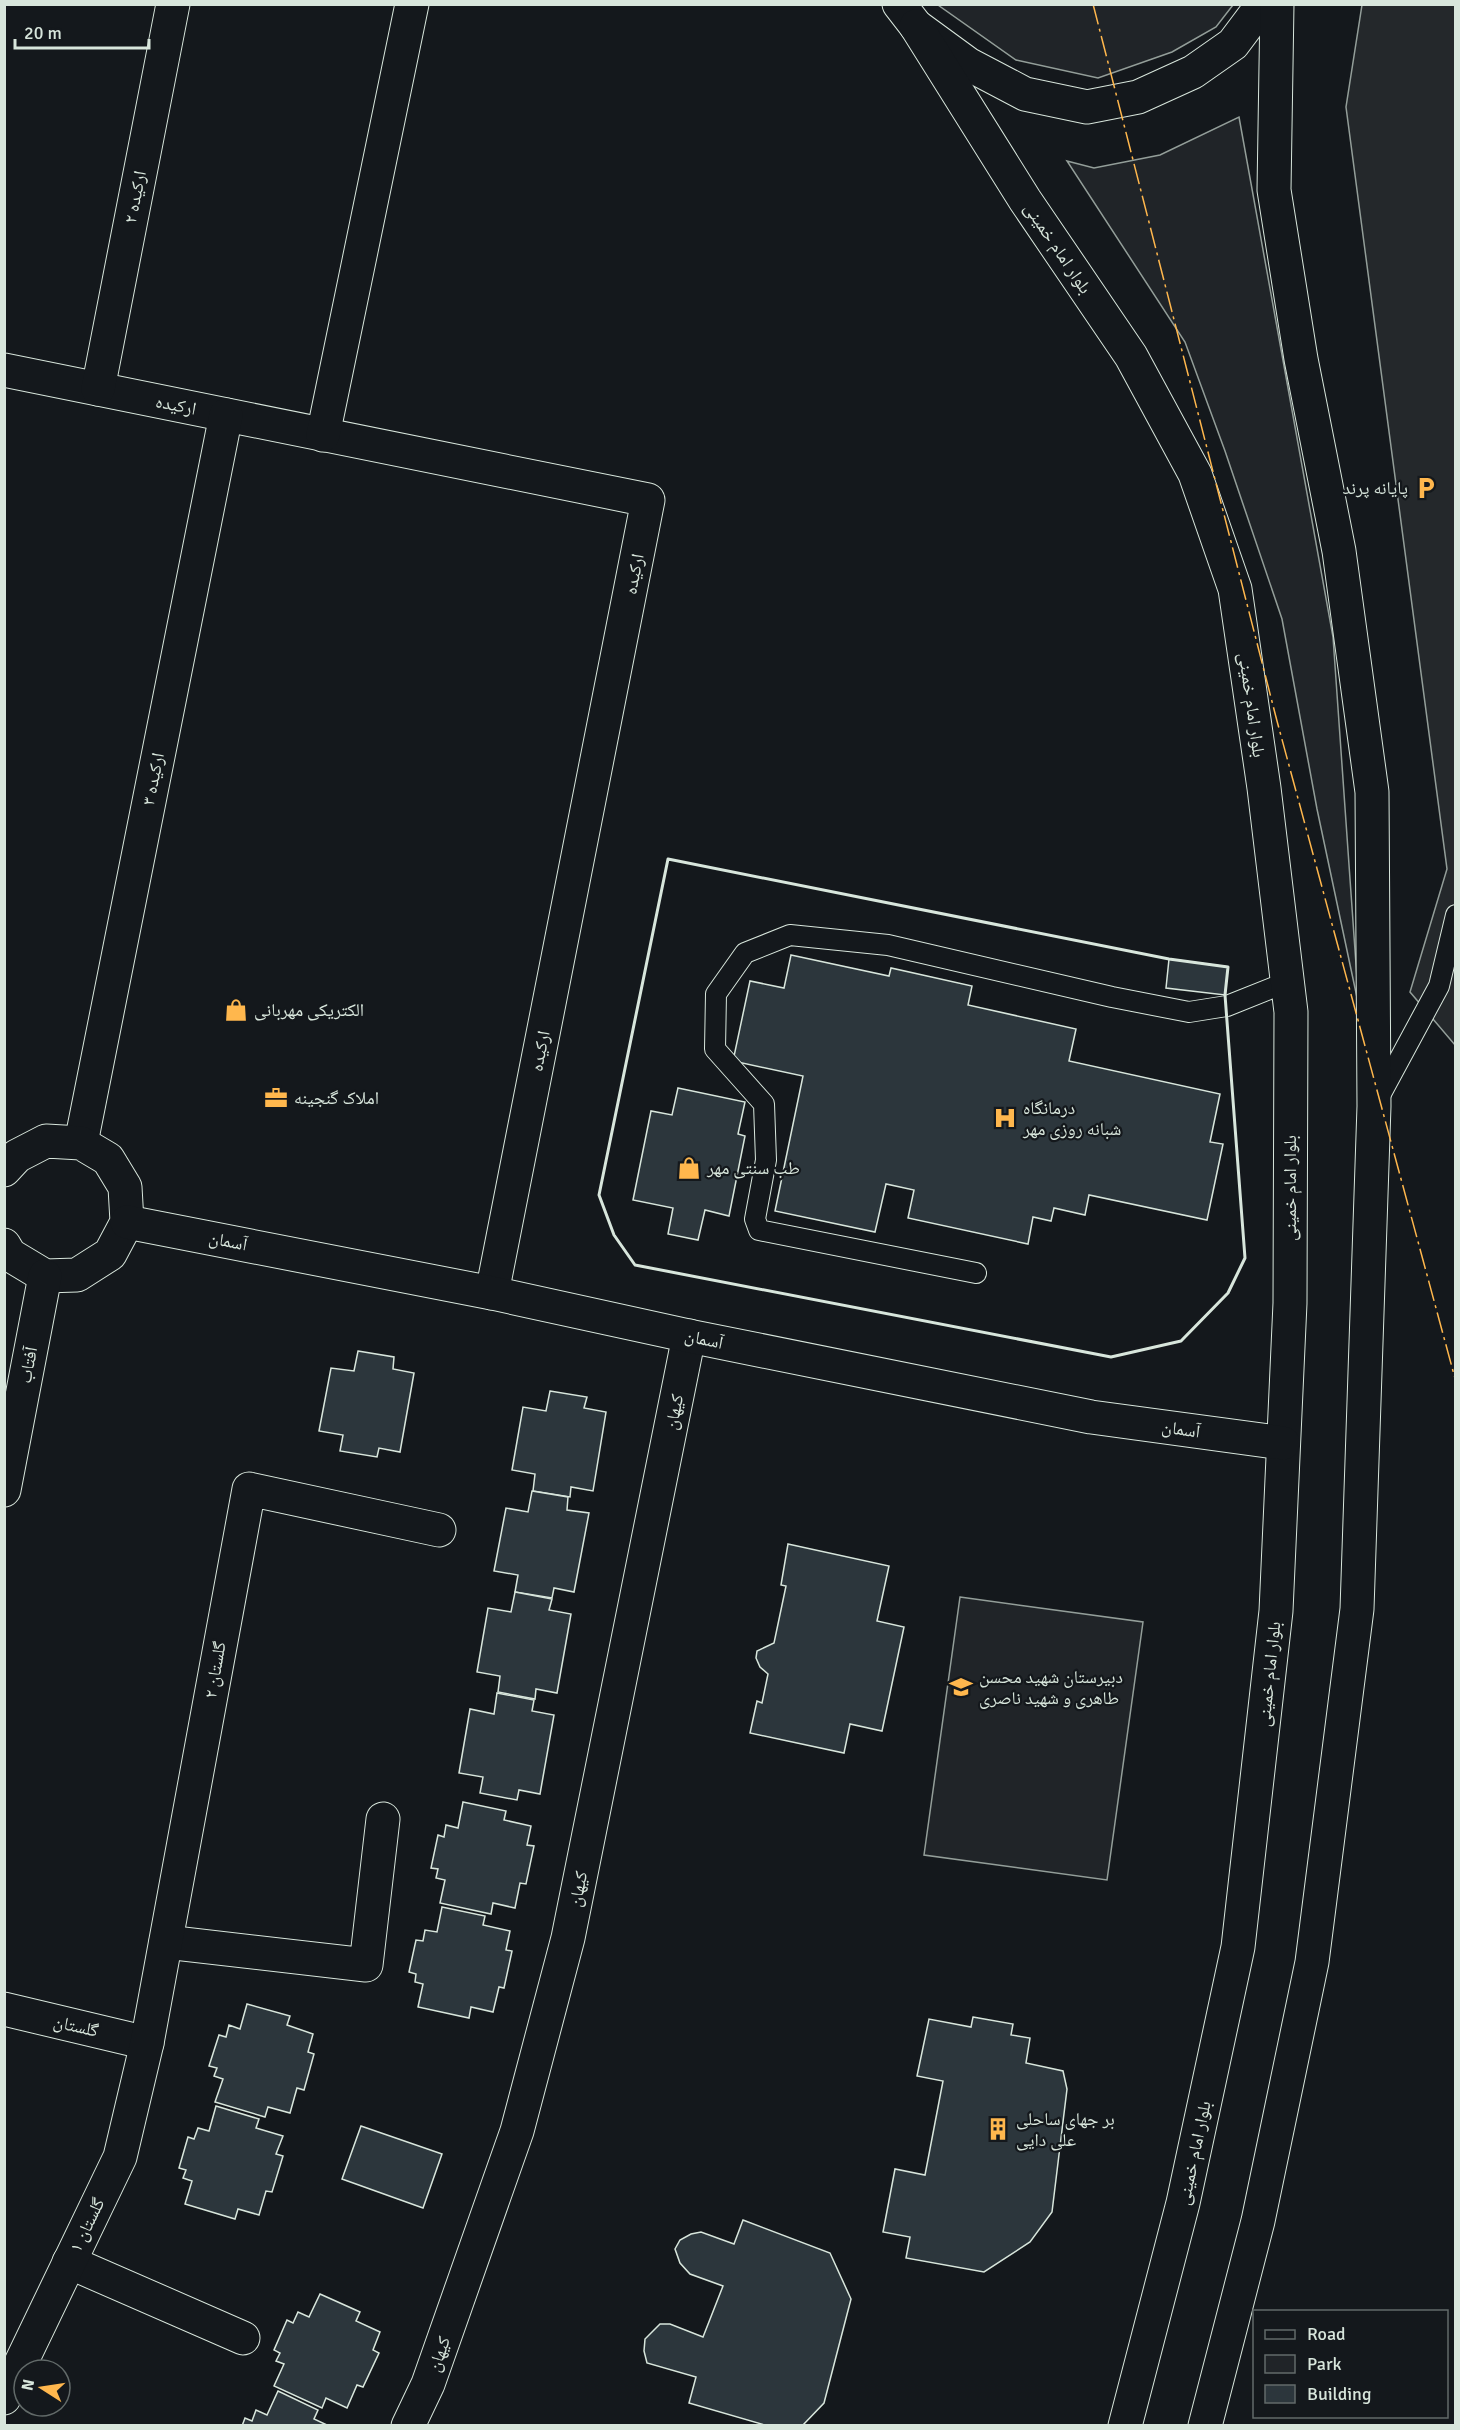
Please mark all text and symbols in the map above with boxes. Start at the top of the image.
scale bar [15,12,148,50]
text: 20 m [24,22,62,44]
street label: ارکیده ۲ [119,169,151,225]
street label: بلوار امام خمینی [1018,198,1097,299]
street label: ارکیده [154,390,198,420]
parking icon: پایانه پرند [1413,475,1439,501]
place label: پایانه پرند [1343,477,1408,499]
street label: ارکیده [619,552,649,596]
street label: بلوار امام خمینی [1233,651,1270,759]
street label: ارکیده ۳ [137,751,169,807]
shop icon: الکتریکی مهربانی [223,997,249,1023]
place label: الکتریکی مهربانی [254,999,364,1021]
street label: ارکیده [525,1029,555,1073]
office icon: املاک گنجینه [263,1085,289,1111]
place label: املاک گنجینه [294,1087,379,1109]
place label: درمانگاه شبانه روزی مهر [1022,1097,1121,1140]
hospital icon: درمانگاه شبانه روزی مهر [992,1105,1018,1131]
street label: بلوار امام خمینی [1279,1135,1302,1241]
shop icon: طب سنتی مهر [676,1155,702,1181]
place label: طب سنتی مهر [706,1157,800,1179]
street label: آسمان [207,1227,249,1256]
street label: آسمان [683,1324,726,1354]
street label: آفتاب [14,1344,42,1385]
street label: کیهان [660,1392,688,1432]
street label: آسمان [1160,1415,1202,1443]
street label: بلوار امام خمینی [1253,1620,1286,1728]
street label: گلستان ۲ [199,1639,231,1700]
place label: دبیرستان شهید محسن طاهری و شهید ناصری [979,1666,1123,1709]
school or university icon: دبیرستان شهید محسن طاهری و شهید ناصری [948,1674,974,1700]
street label: کیهان [564,1869,592,1909]
street label: گلستان [51,2010,101,2042]
street label: بلوار امام خمینی [1172,2099,1217,2207]
place label: بر جهای ساحلی علی دایی [1016,2108,1115,2151]
building icon: بر جهای ساحلی علی دایی [985,2116,1011,2142]
street label: گلستان ۱ [65,2194,110,2256]
legend [1253,2310,1448,2418]
text: Road [1307,2323,1346,2345]
street label: کیهان [423,2333,455,2375]
text: Park [1307,2353,1342,2375]
north arrow [12,2358,72,2418]
text: N [17,2378,39,2393]
text: Building [1307,2383,1371,2405]

